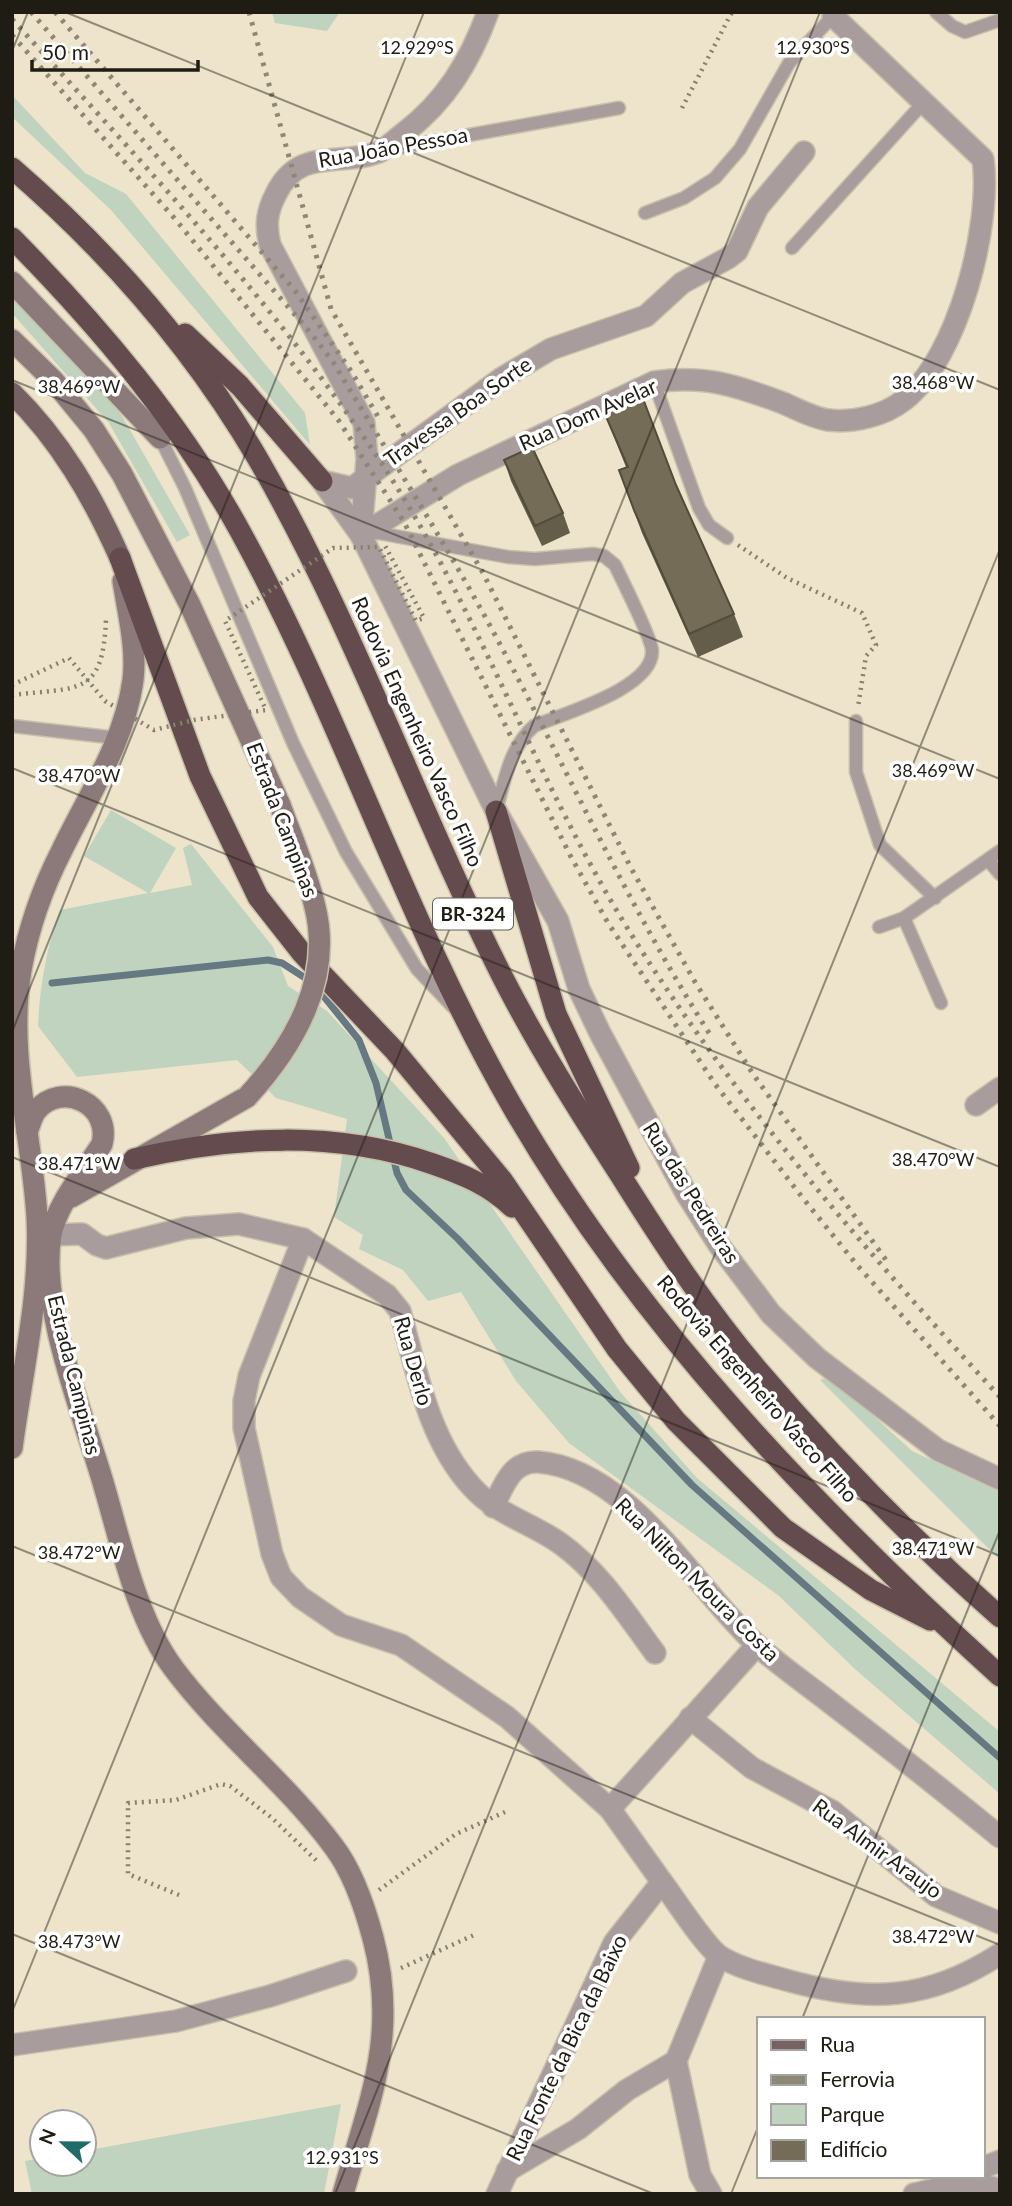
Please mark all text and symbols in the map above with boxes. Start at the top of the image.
scale bar [32,28,198,72]
text: 12.929°S [380,36,454,58]
text: 12.930°S [776,36,850,58]
text: 50 m [42,39,89,64]
street label: Rua João Pessoa [316,121,469,172]
street label: Travessa Boa Sorte [379,351,536,471]
text: 38.468°W [892,371,975,393]
street label: Rua Dom Avelar [515,372,660,455]
text: 38.469°W [38,375,121,397]
street label: Rodovia Engenheiro Vasco Filho [347,593,489,870]
street label: Estrada Campinas [242,738,324,900]
text: 38.469°W [892,759,975,781]
text: 38.470°W [38,764,121,786]
road number: BR-324 [433,898,513,930]
street label: Rua das Pedreiras [639,1117,746,1268]
text: 38.470°W [892,1148,975,1170]
text: 38.471°W [38,1152,121,1174]
street label: Rodovia Engenheiro Vasco Filho [653,1269,864,1507]
street label: Estrada Campinas [44,1292,107,1457]
street label: Rua Derlo [390,1313,439,1408]
street label: Rua Nilton Moura Costa [611,1492,785,1666]
text: 38.471°W [892,1537,975,1559]
text: 38.472°W [38,1541,121,1563]
street label: Rua Almir Araujo [808,1793,947,1903]
text: 38.472°W [892,1925,975,1947]
text: 38.473°W [38,1930,121,1952]
street label: Rua Fonte da Bica da Baixo [500,1930,631,2165]
legend [757,2017,984,2178]
text: Rua [820,2031,855,2056]
text: Ferrovia [820,2066,895,2091]
text: Parque [820,2101,885,2126]
north arrow [28,2108,98,2178]
text: N [33,2125,60,2148]
text: Edifício [820,2136,888,2161]
text: 12.931°S [305,2146,379,2168]

